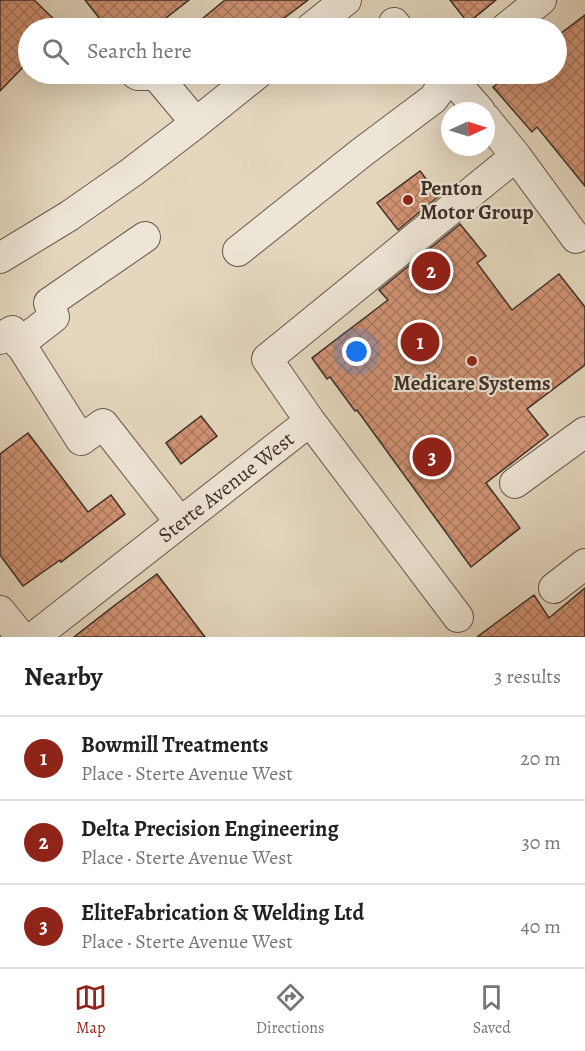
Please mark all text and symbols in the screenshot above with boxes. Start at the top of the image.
search box [18,18,567,84]
icon: search [39,35,72,68]
text: Search here [87,36,192,66]
north arrow [441,102,495,156]
place label: Penton Motor Group [420,174,534,226]
marker: Penton Motor Group [401,193,415,207]
pin: 2 [412,248,450,294]
pin: 1 [400,320,440,364]
your location [342,337,371,366]
marker: Medicare Systems [465,354,479,368]
place label: Medicare Systems [393,369,551,397]
street label: Sterte Avenue West [152,425,300,549]
pin: 3 [412,434,452,480]
text: Nearby [24,659,103,694]
text: 3 results [494,663,561,690]
text: Bowmill Treatments [81,730,269,760]
text: 1 [40,745,47,772]
text: 20 m [520,745,561,772]
text: Place · Sterte Avenue West [81,760,293,787]
text: Delta Precision Engineering [81,814,339,844]
text: 2 [39,829,48,856]
text: 30 m [521,829,561,856]
text: Place · Sterte Avenue West [81,844,293,871]
text: EliteFabrication & Welding Ltd [81,898,364,928]
text: 3 [39,913,48,940]
text: 40 m [521,913,561,940]
text: Place · Sterte Avenue West [81,928,293,955]
tab: Map [74,981,107,1039]
tab: Directions [256,981,324,1039]
tab: Saved [473,981,511,1039]

